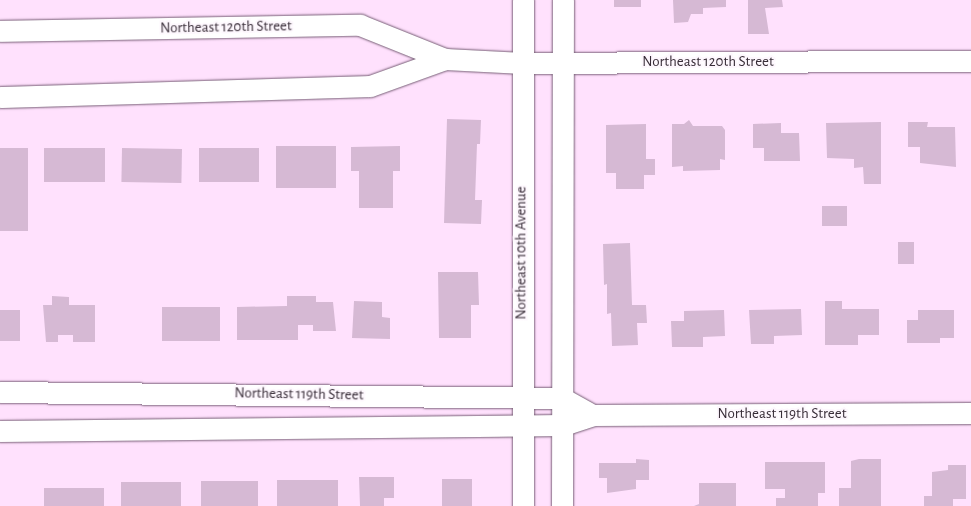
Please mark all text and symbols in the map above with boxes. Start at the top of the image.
street label: Northeast 120th Street [160,17,292,37]
street label: Northeast 120th Street [642,53,774,71]
street label: Northeast 10th Avenue [512,186,530,320]
street label: Northeast 119th Street [234,384,364,404]
street label: Northeast 119th Street [718,405,846,423]

